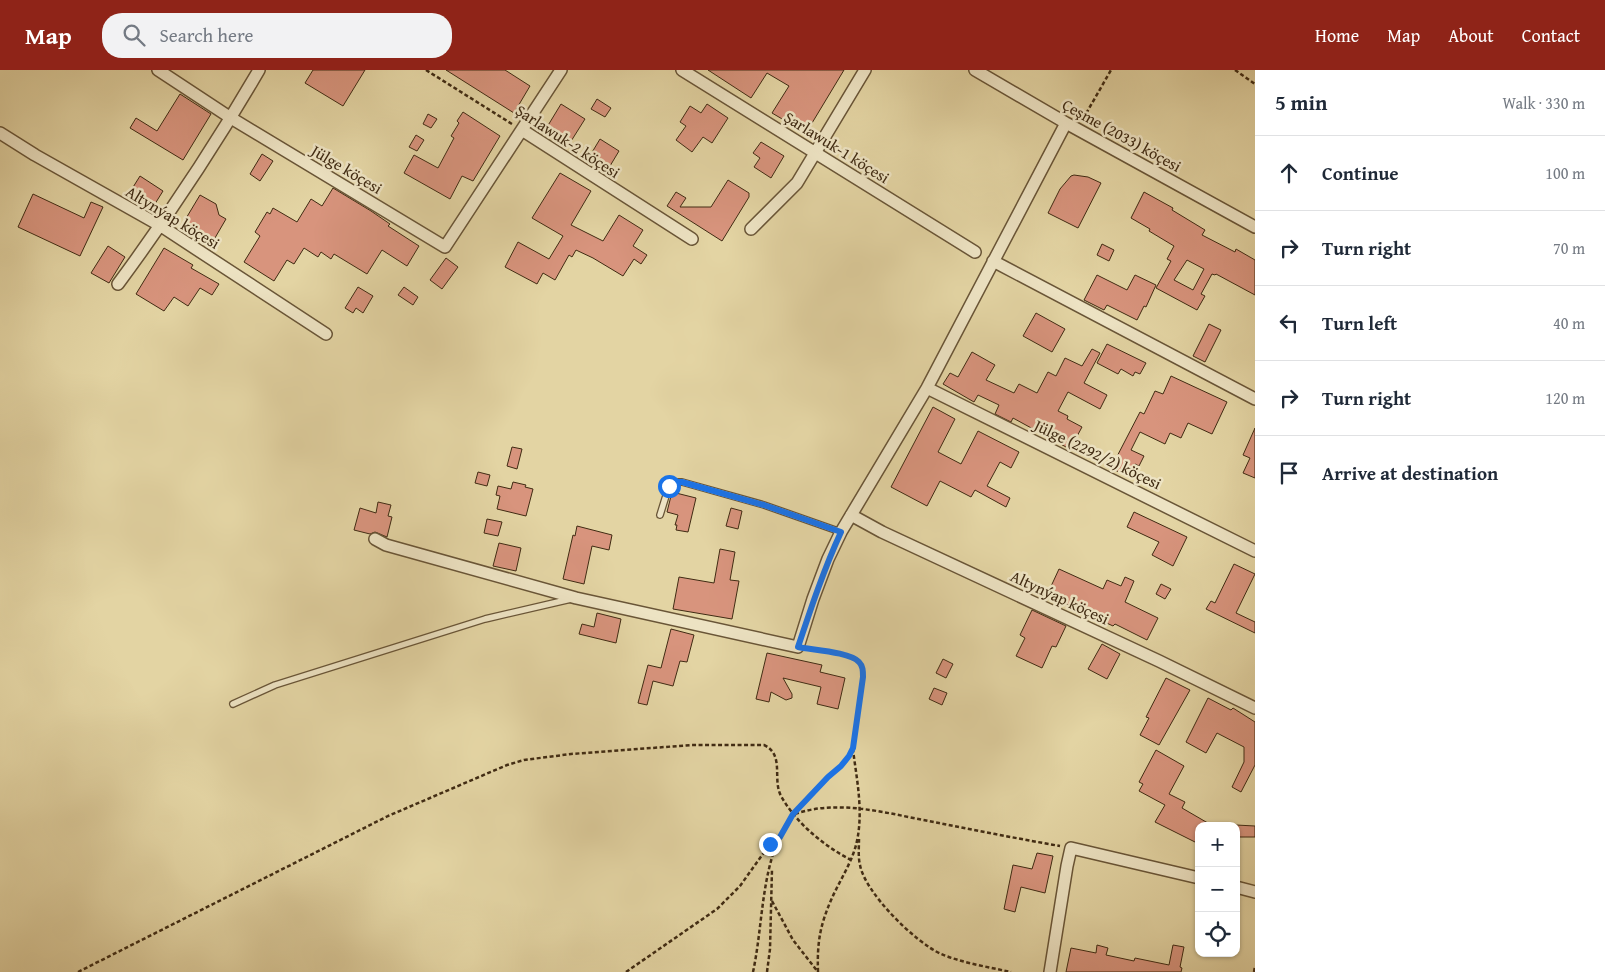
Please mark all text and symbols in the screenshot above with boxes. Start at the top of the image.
search box [102,13,452,58]
text: Map [25,18,72,53]
icon: search [120,21,148,49]
text: Search here [160,21,253,49]
text: Home [1315,22,1359,49]
text: Map [1387,22,1420,49]
text: About [1448,22,1494,49]
text: Contact [1522,22,1580,49]
text: 5 min [1275,87,1327,118]
text: Walk · 330 m [1502,91,1585,115]
street label: Çeşme (2033) köçesi [1058,92,1186,178]
street label: Şarlawuk-2 köçesi [511,98,625,184]
street label: Şarlawuk-1 köçesi [780,105,895,189]
street label: Jülge köçesi [305,137,387,200]
icon: ahead [1275,159,1303,187]
text: Continue [1322,159,1399,187]
text: 100 m [1545,161,1585,185]
street label: Altynýap köçesi [121,179,225,255]
icon: right [1275,234,1303,262]
text: Turn right [1322,234,1411,262]
text: 70 m [1553,236,1585,260]
icon: left [1275,309,1303,337]
text: Turn left [1322,309,1397,337]
text: 40 m [1553,311,1585,335]
icon: right [1275,384,1303,412]
text: Turn right [1322,384,1411,412]
text: 120 m [1545,386,1585,410]
street label: Jülge (2292/2) köçesi [1029,412,1166,495]
icon: arrive [1275,459,1303,487]
text: Arrive at destination [1322,459,1498,487]
route start [658,475,681,498]
street label: Altynýap köçesi [1007,564,1114,631]
map controls [1195,822,1240,957]
button: + [1195,822,1240,867]
route end [759,833,782,856]
button: − [1195,867,1240,912]
button: locate [1195,912,1240,957]

